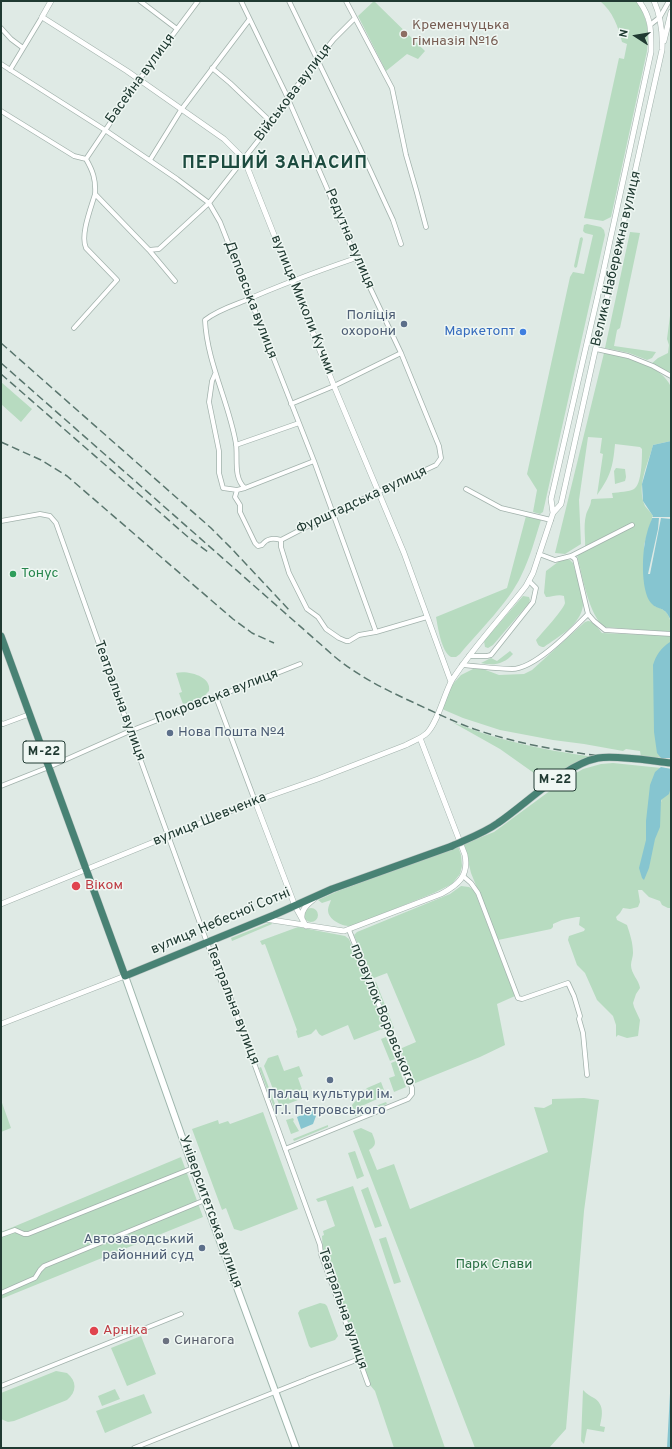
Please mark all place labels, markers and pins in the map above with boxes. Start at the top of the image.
place label: Кременчуцька гімназія №16 [412,18,509,50]
marker: Кременчуцька гімназія №16 [399,29,409,39]
place label: Поліція охорони [341,308,396,340]
marker: Поліція охорони [399,319,409,329]
place label: Маркетопт [444,324,515,340]
marker: Маркетопт [518,327,528,337]
place label: Тонус [21,566,59,582]
marker: Тонус [8,569,18,579]
place label: Нова Пошта №4 [178,725,285,741]
marker: Нова Пошта №4 [165,728,175,738]
place label: Віком [85,878,123,894]
marker: Віком [70,880,82,892]
marker: Палац культури ім. Г.І. Петровського [325,1075,335,1085]
place label: Палац культури ім. Г.І. Петровського [267,1087,393,1120]
place label: Автозаводський районний суд [83,1232,194,1264]
marker: Автозаводський районний суд [197,1243,207,1253]
place label: Арніка [103,1323,148,1339]
marker: Арніка [88,1325,100,1337]
place label: Синагога [174,1333,234,1349]
marker: Синагога [161,1336,171,1346]

